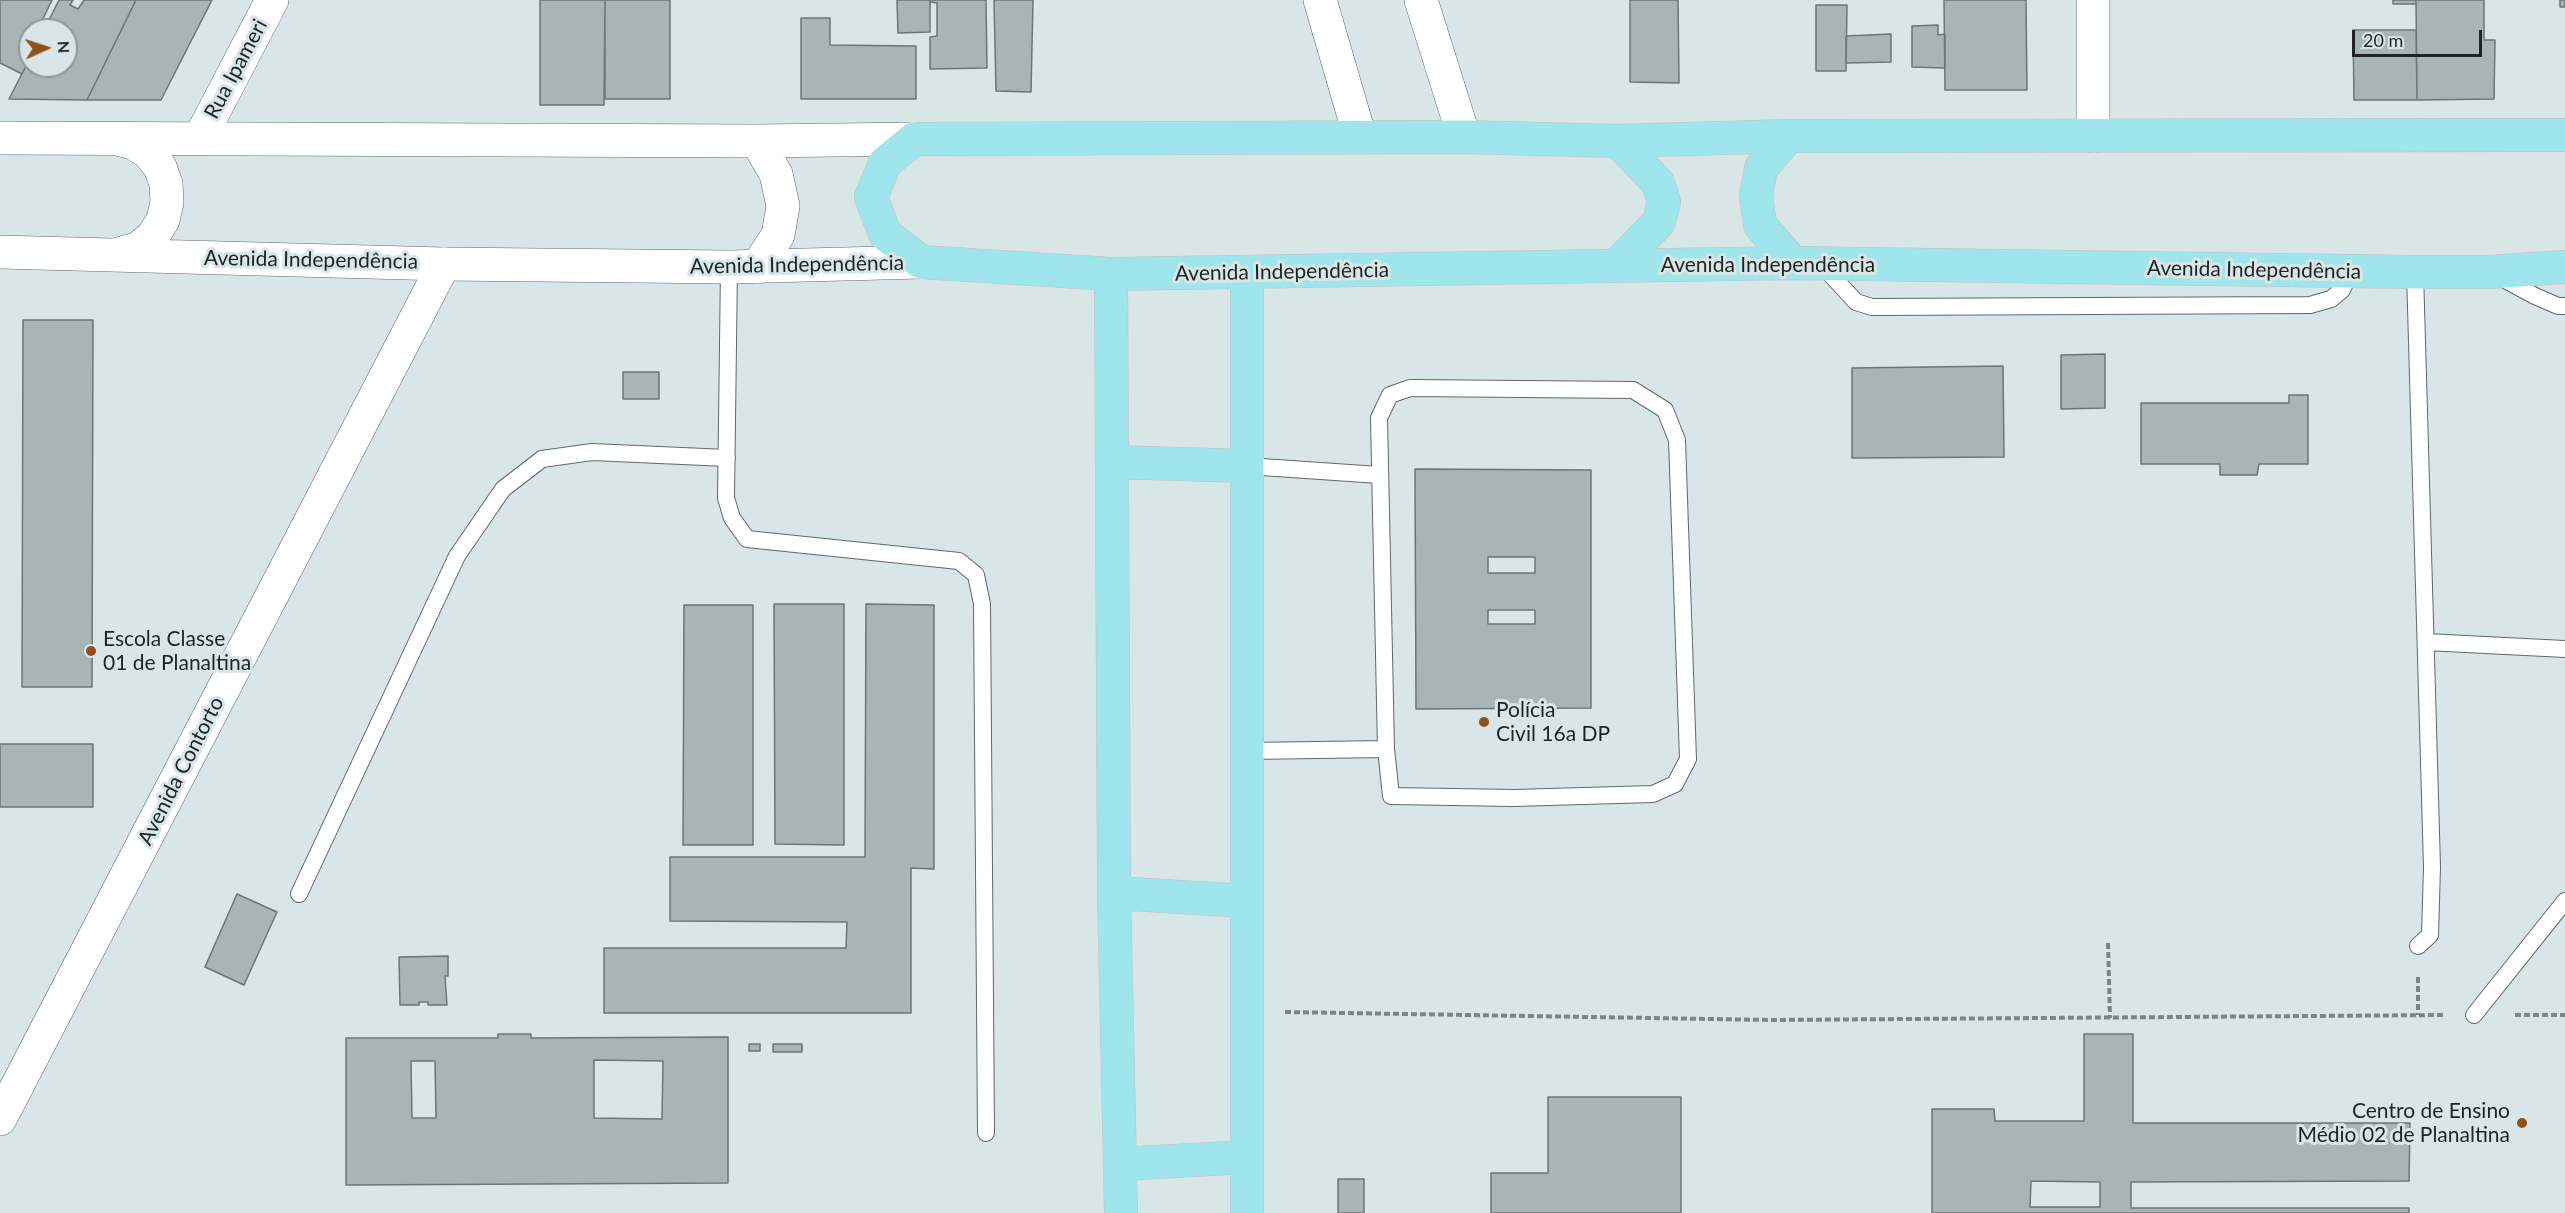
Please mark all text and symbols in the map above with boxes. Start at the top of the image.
street label: Rua Ipameri [199,15,273,123]
north arrow [18,18,78,78]
scale bar [2355,18,2486,56]
text: 20 m [2363,29,2403,51]
text: N [55,40,74,54]
street label: Avenida Independência [204,246,418,274]
street label: Avenida Independência [690,251,904,279]
street label: Avenida Independência [1661,252,1875,278]
street label: Avenida Independência [2147,256,2361,284]
street label: Avenida Independência [1175,258,1389,286]
place label: Escola Classe 01 de Planaltina [103,626,251,676]
marker: Escola Classe 01 de Planaltina [84,644,98,658]
street label: Avenida Contorto [133,693,229,849]
place label: Polícia Civil 16a DP [1496,697,1610,747]
marker: Polícia Civil 16a DP [1477,715,1491,729]
place label: Centro de Ensino Médio 02 de Planaltina [2298,1098,2510,1148]
marker: Centro de Ensino Médio 02 de Planaltina [2515,1116,2529,1130]

